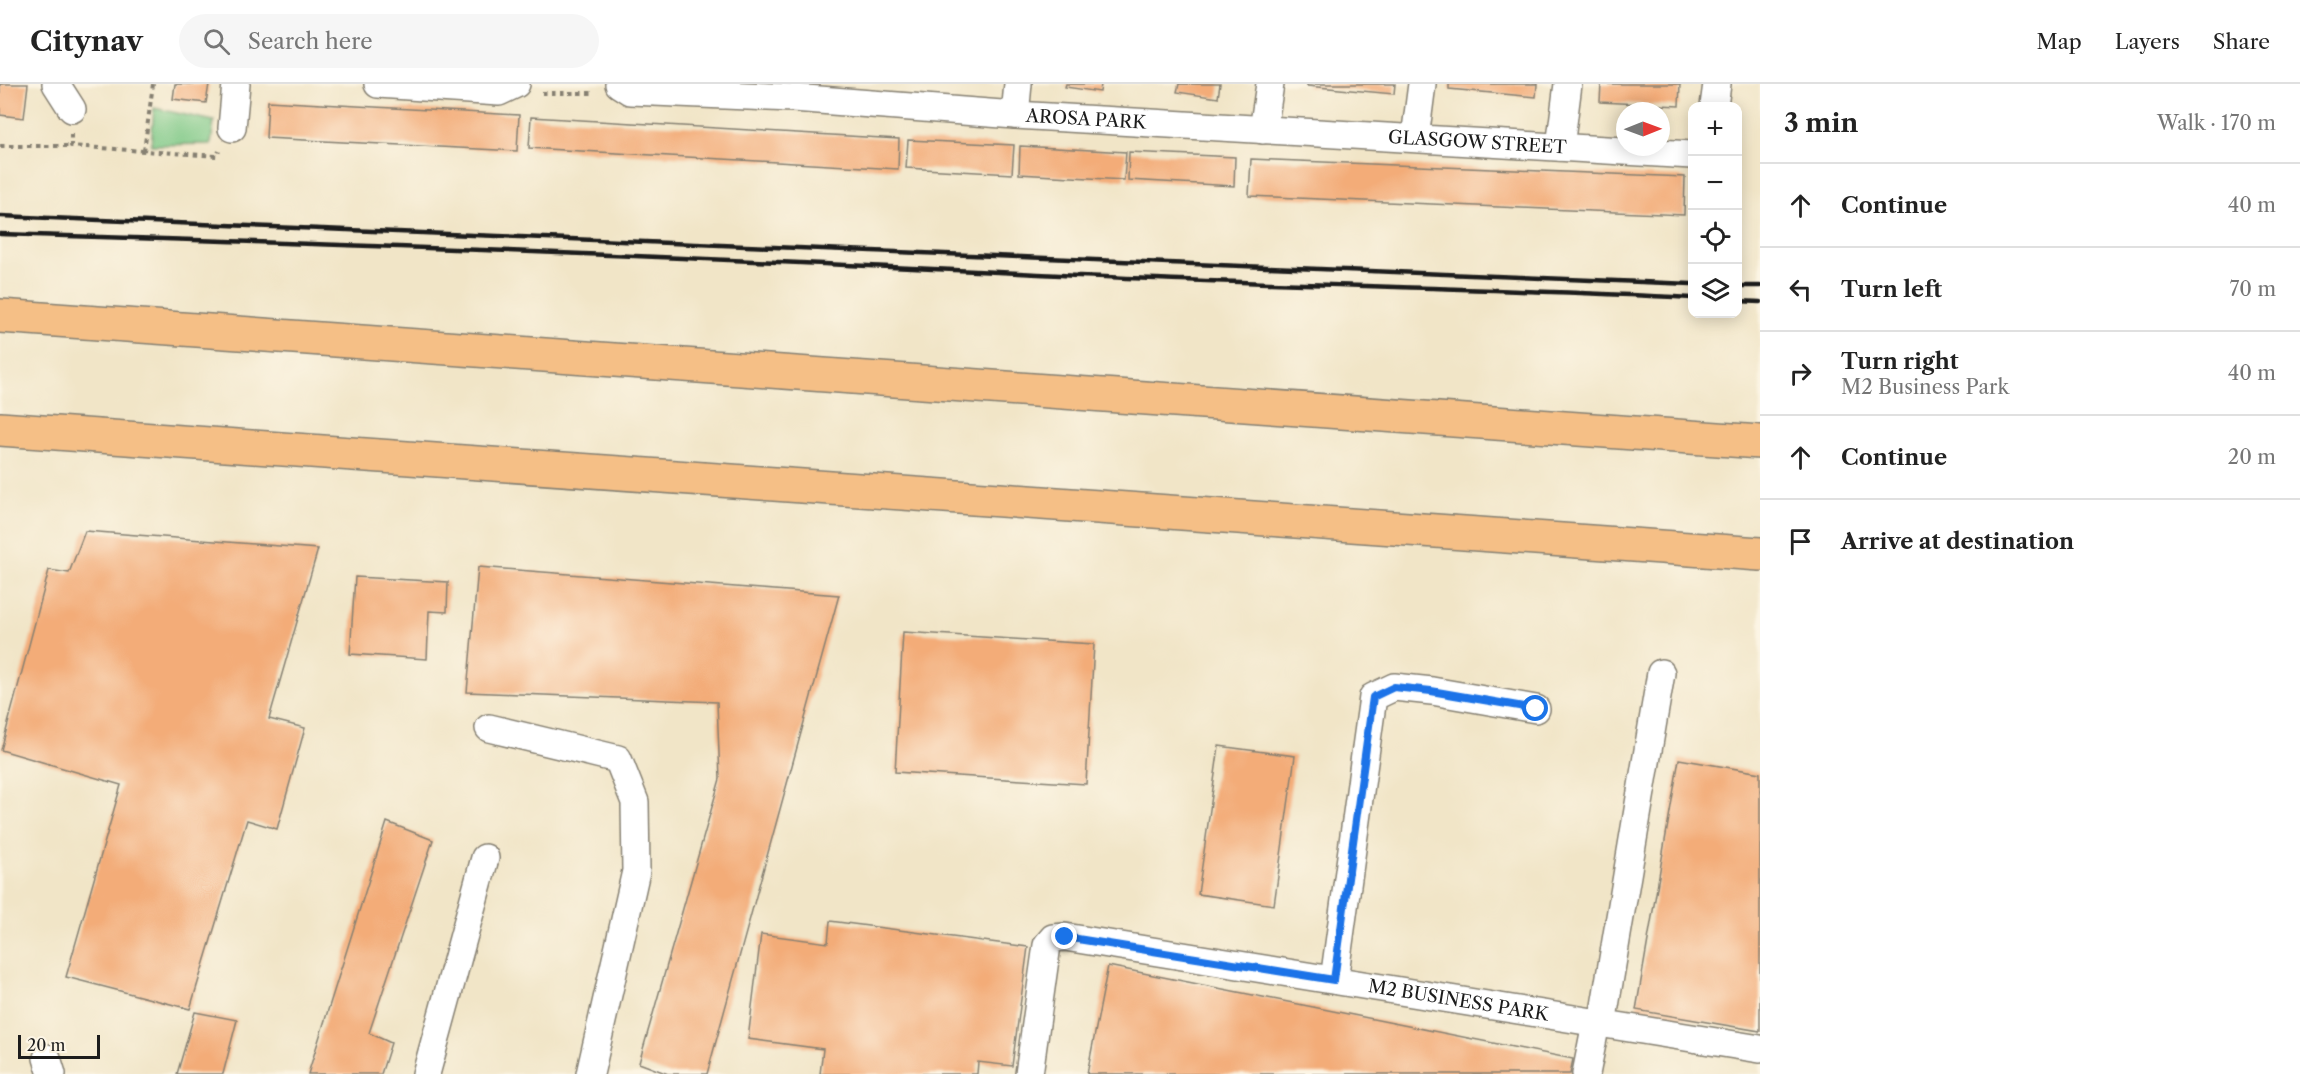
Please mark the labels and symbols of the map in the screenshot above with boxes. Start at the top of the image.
north arrow [1616,102,1670,156]
street label: AROSA PARK [1024,105,1148,134]
street label: GLASGOW STREET [1387,126,1568,159]
route start [1522,695,1548,721]
route end [1051,923,1077,949]
street label: M2 BUSINESS PARK [1367,975,1551,1026]
scale bar [18,1032,100,1060]

